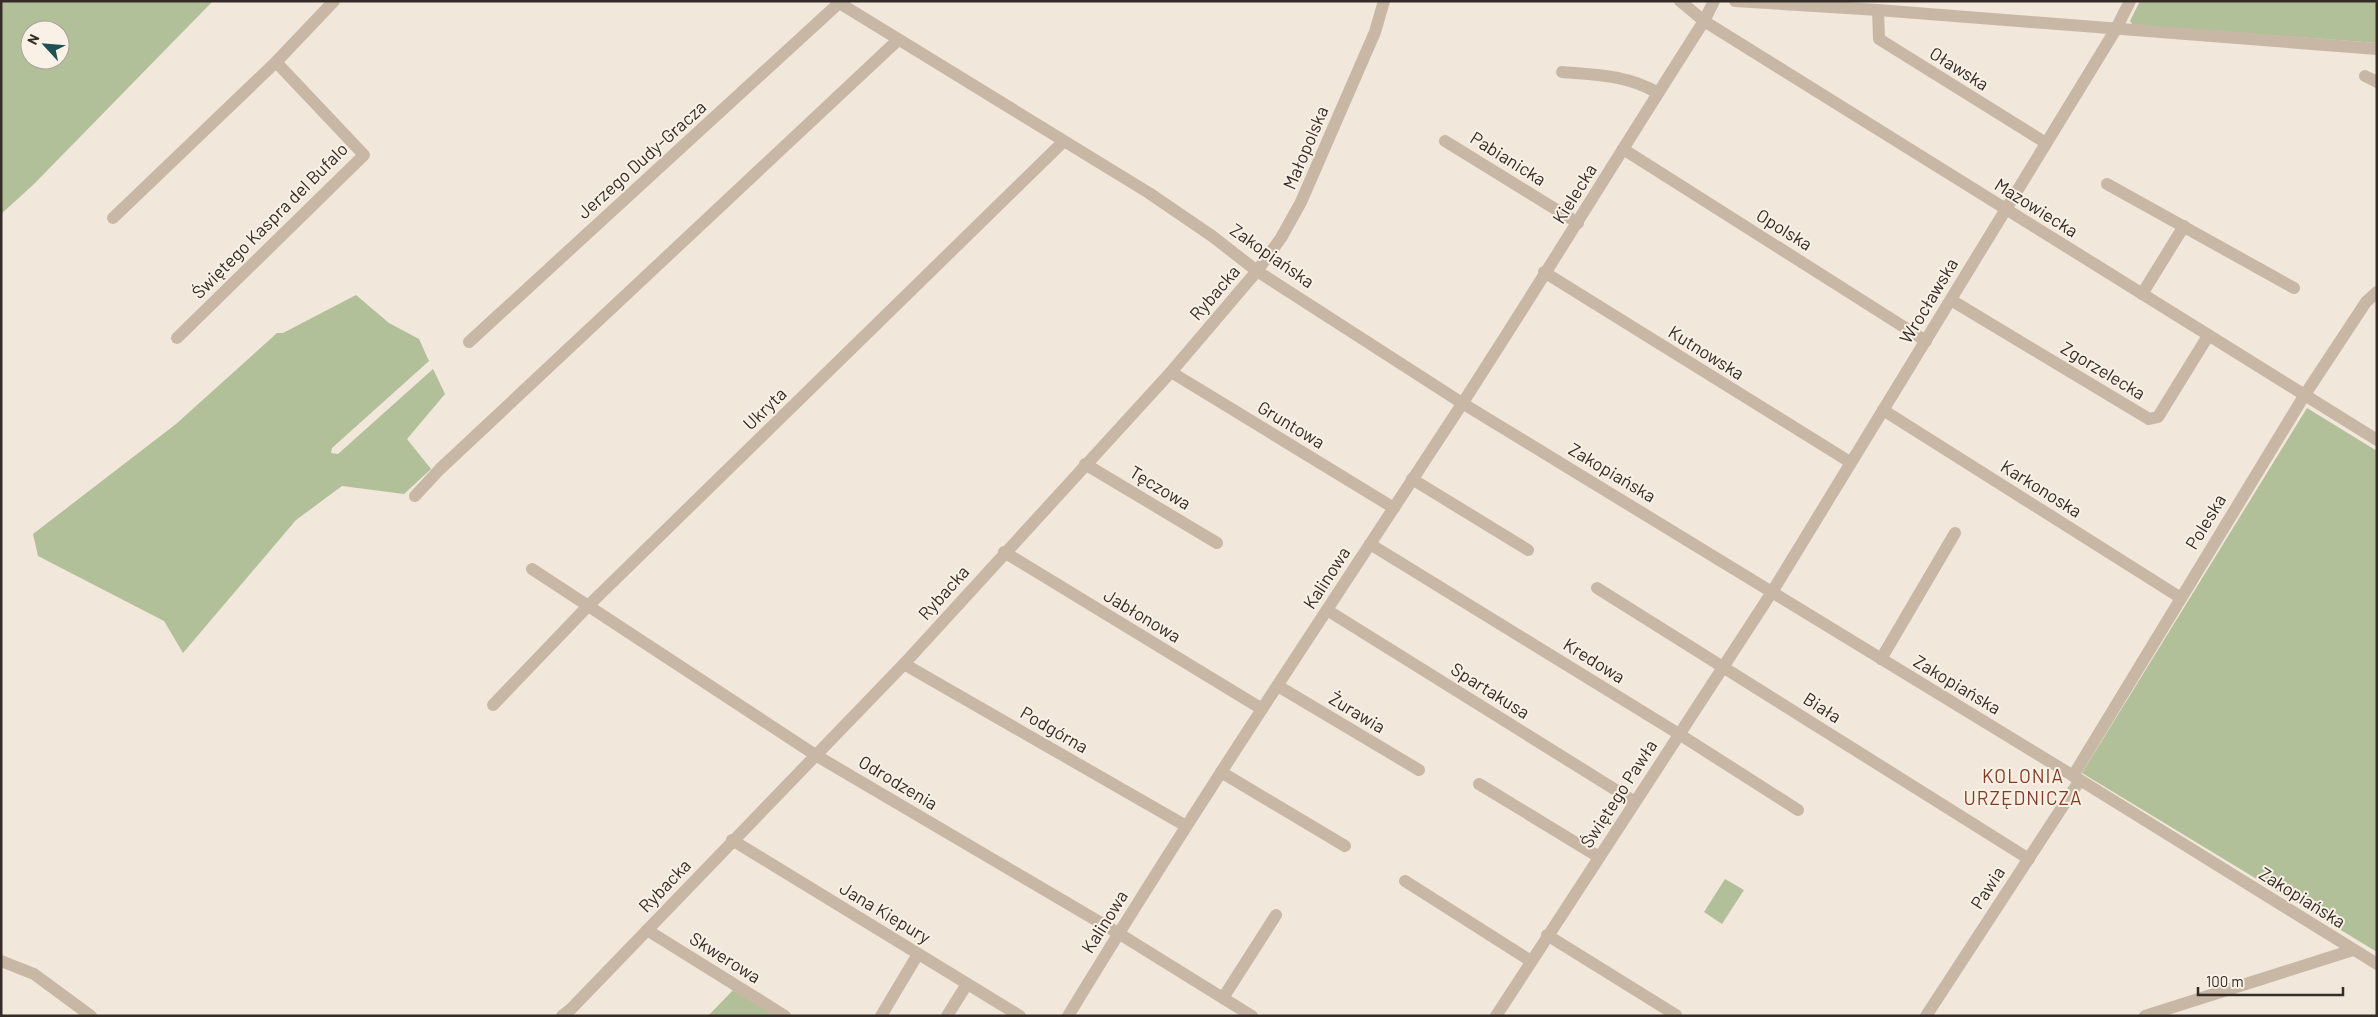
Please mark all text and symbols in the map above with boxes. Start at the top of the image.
north arrow [20,20,70,70]
text: N [23,31,43,47]
street label: Oławska [1926,41,1993,95]
street label: Jerzego Dudy-Gracza [572,96,710,223]
street label: Małopolska [1278,103,1332,193]
street label: Pabianicka [1467,126,1550,190]
street label: Świętego Kaspra del Bufalo [187,138,352,303]
street label: Kielecka [1547,160,1601,227]
street label: Mazowiecka [1991,173,2082,241]
street label: Opolska [1753,203,1817,255]
street label: Zakopiańska [1226,218,1319,292]
street label: Wrocławska [1894,254,1962,347]
street label: Rybacka [1184,260,1244,324]
street label: Kutnowska [1665,320,1749,384]
street label: Zgorzelecka [2057,336,2150,404]
street label: Ukryta [738,382,791,434]
street label: Gruntowa [1254,395,1329,453]
street label: Zakopiańska [1565,438,1660,507]
street label: Karkonoska [1997,455,2086,522]
street label: Tęczowa [1126,460,1195,514]
street label: Poleska [2180,490,2230,553]
street label: Kalinowa [1298,542,1354,613]
street label: Rybacka [913,561,973,624]
street label: Jabłonowa [1100,583,1185,647]
street label: Kredowa [1560,633,1629,688]
street label: Zakopiańska [1910,650,2005,719]
street label: Spartakusa [1447,657,1534,723]
street label: Żurawia [1325,687,1390,738]
street label: Biała [1800,687,1846,727]
street label: Podgórna [1017,701,1092,757]
street label: Świętego Pawła [1575,735,1661,852]
street label: Odrodzenia [855,750,942,814]
district label: KOLONIA URZĘDNICZA [1964,764,2082,809]
street label: Rybacka [634,854,695,917]
street label: Pawia [1965,862,2009,913]
street label: Zakopiańska [2255,862,2350,932]
street label: Jana Kiepury [836,876,935,948]
street label: Kalinowa [1076,886,1132,957]
street label: Skwerowa [686,927,765,988]
scale bar [2198,964,2343,996]
text: 100 m [2206,972,2244,990]

